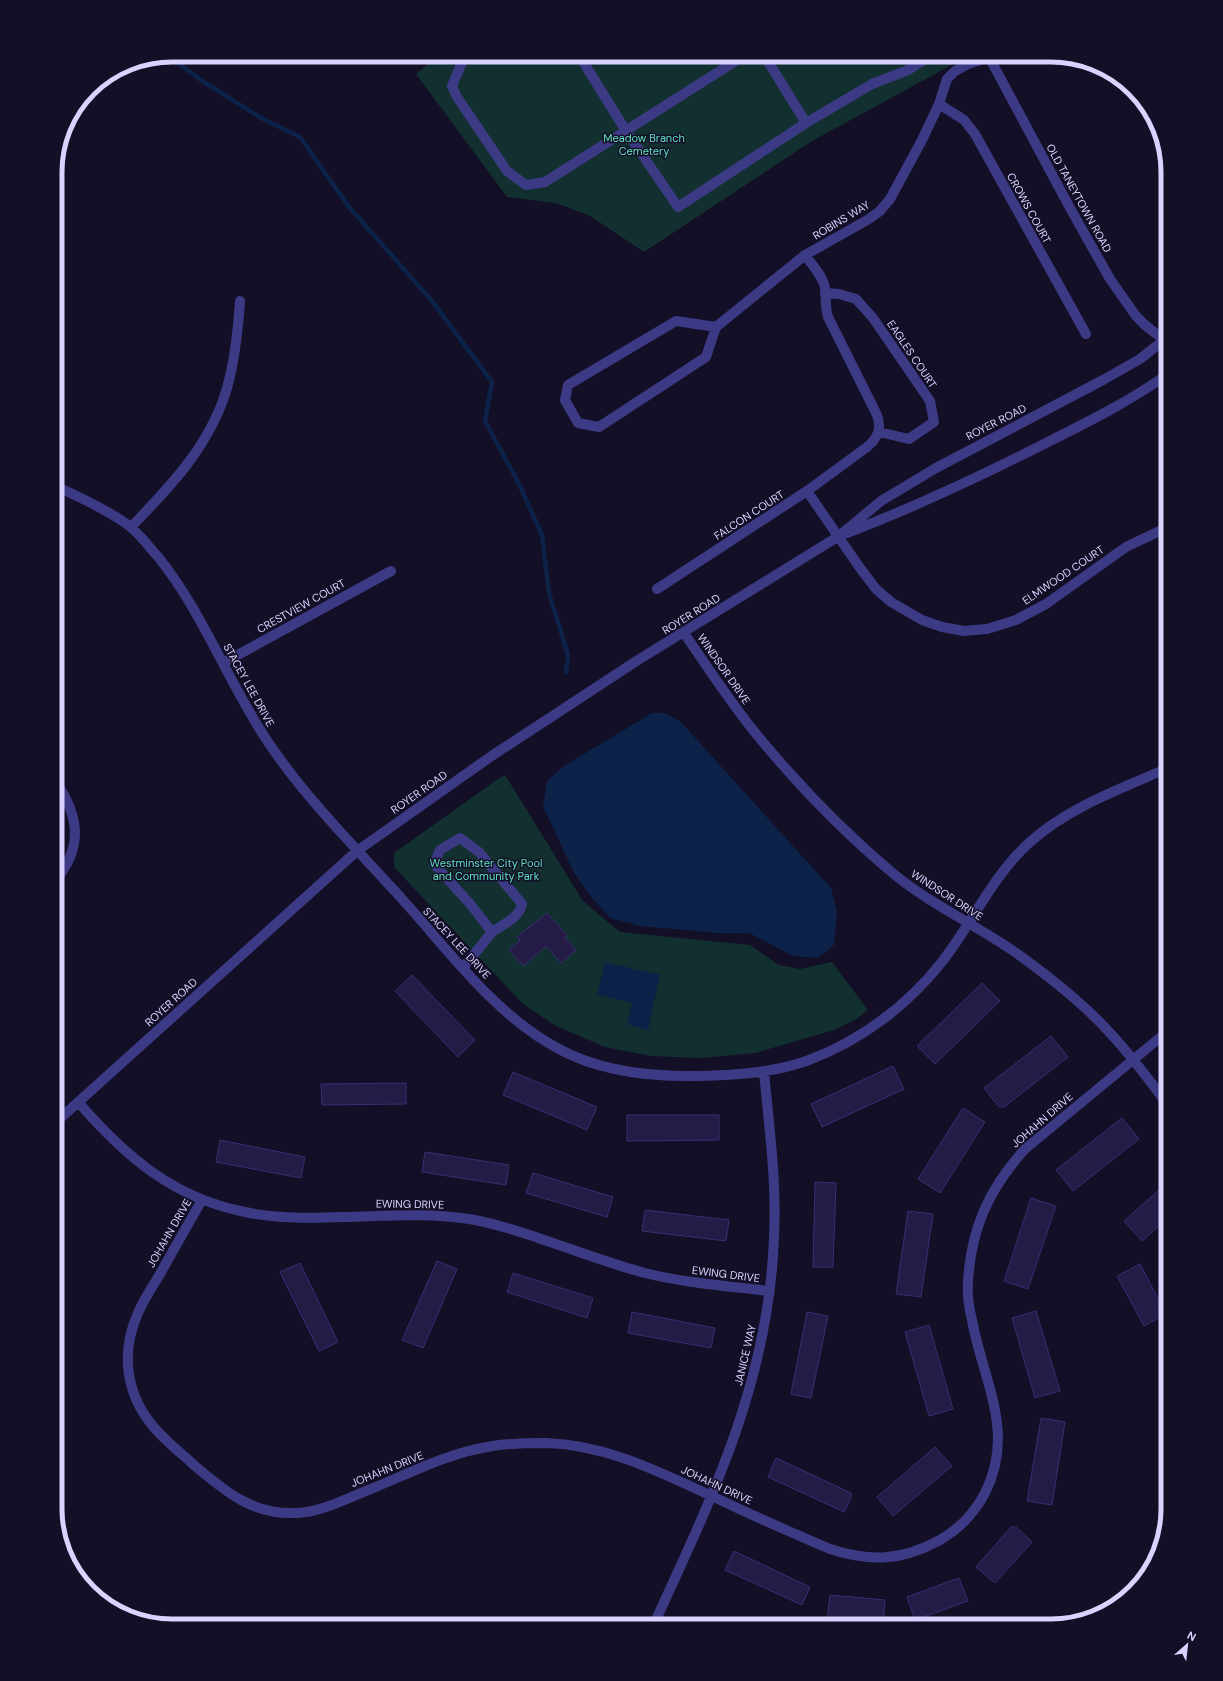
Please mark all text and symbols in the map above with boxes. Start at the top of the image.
park label: Meadow Branch Cemetery [603,131,685,158]
street label: OLD TANEYTOWN ROAD [1043,141,1115,255]
street label: CROWS COURT [1004,170,1054,246]
street label: ROBINS WAY [810,197,873,242]
street label: EAGLES COURT [884,317,940,391]
street label: ROYER ROAD [963,401,1029,443]
street label: FALCON COURT [711,487,787,543]
street label: ELMWOOD COURT [1020,543,1106,607]
street label: CRESTVIEW COURT [254,576,348,636]
street label: ROYER ROAD [659,590,723,637]
street label: WINDSOR DRIVE [694,631,754,707]
street label: STACEY LEE DRIVE [220,641,278,729]
street label: ROYER ROAD [388,767,450,817]
park label: Westminster City Pool and Community Park [430,856,542,883]
street label: WINDSOR DRIVE [908,867,986,923]
street label: STACEY LEE DRIVE [420,904,494,982]
street label: ROYER ROAD [142,974,201,1029]
street label: JOHAHN DRIVE [1008,1089,1076,1151]
street label: JOHAHN DRIVE [144,1196,194,1270]
street label: EWING DRIVE [376,1196,444,1212]
street label: EWING DRIVE [691,1263,761,1285]
street label: JANICE WAY [731,1322,759,1387]
street label: JOHAHN DRIVE [349,1448,425,1490]
street label: JOHAHN DRIVE [679,1462,755,1508]
north arrow [1167,1625,1207,1665]
text: N [1185,1628,1199,1644]

